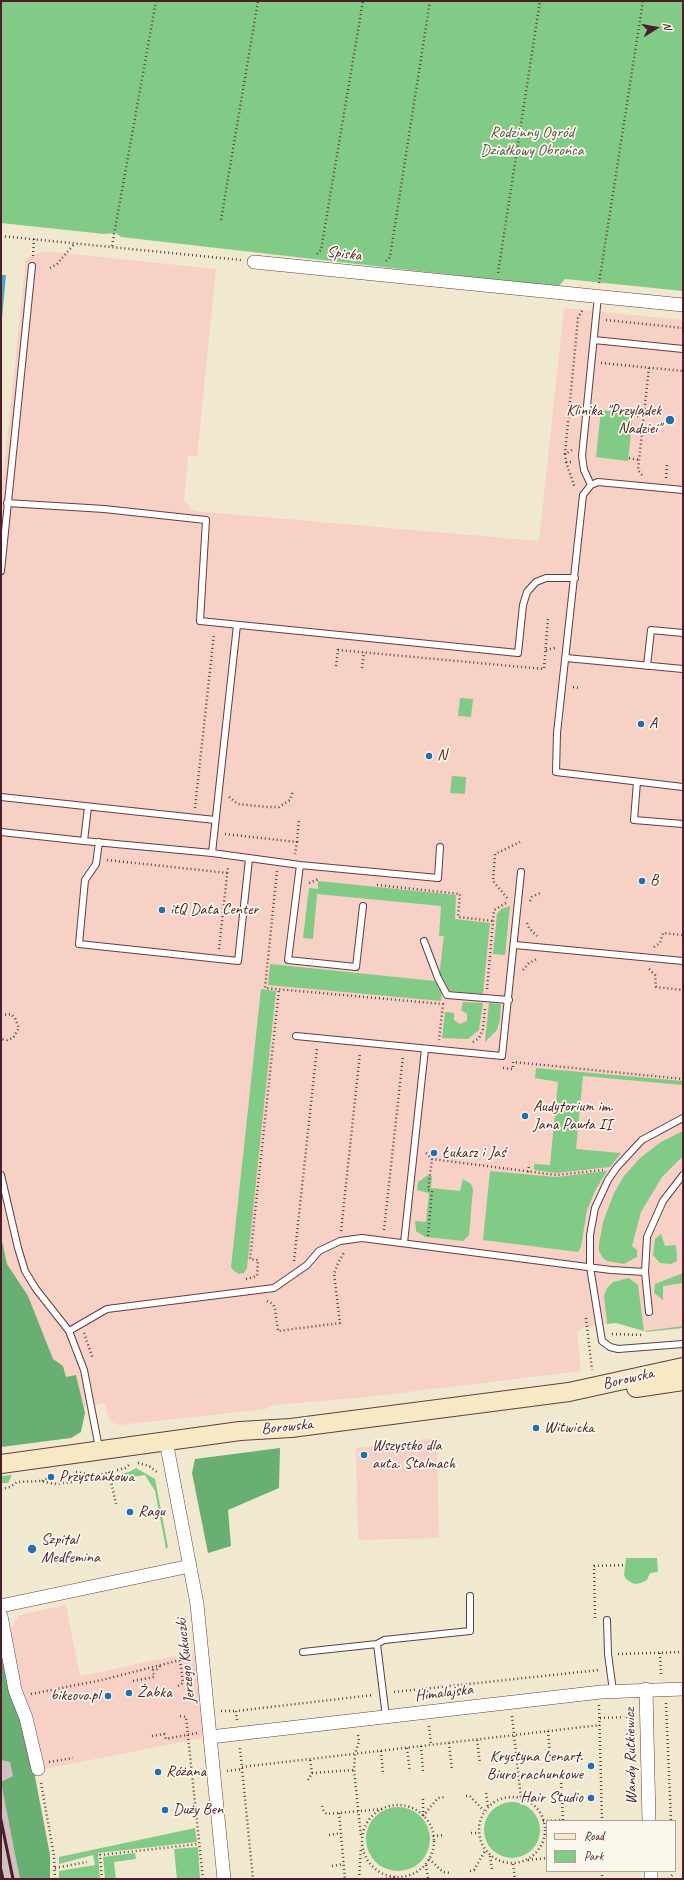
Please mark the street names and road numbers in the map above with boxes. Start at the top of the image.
street label: Spiska [326,242,362,266]
street label: Borowska [601,1364,655,1394]
street label: Borowska [260,1415,314,1439]
street label: Jerzego Kukuczki [172,1617,200,1705]
street label: Himalajska [414,1680,474,1706]
street label: Wandy Rutkiewicz [621,1708,641,1804]

